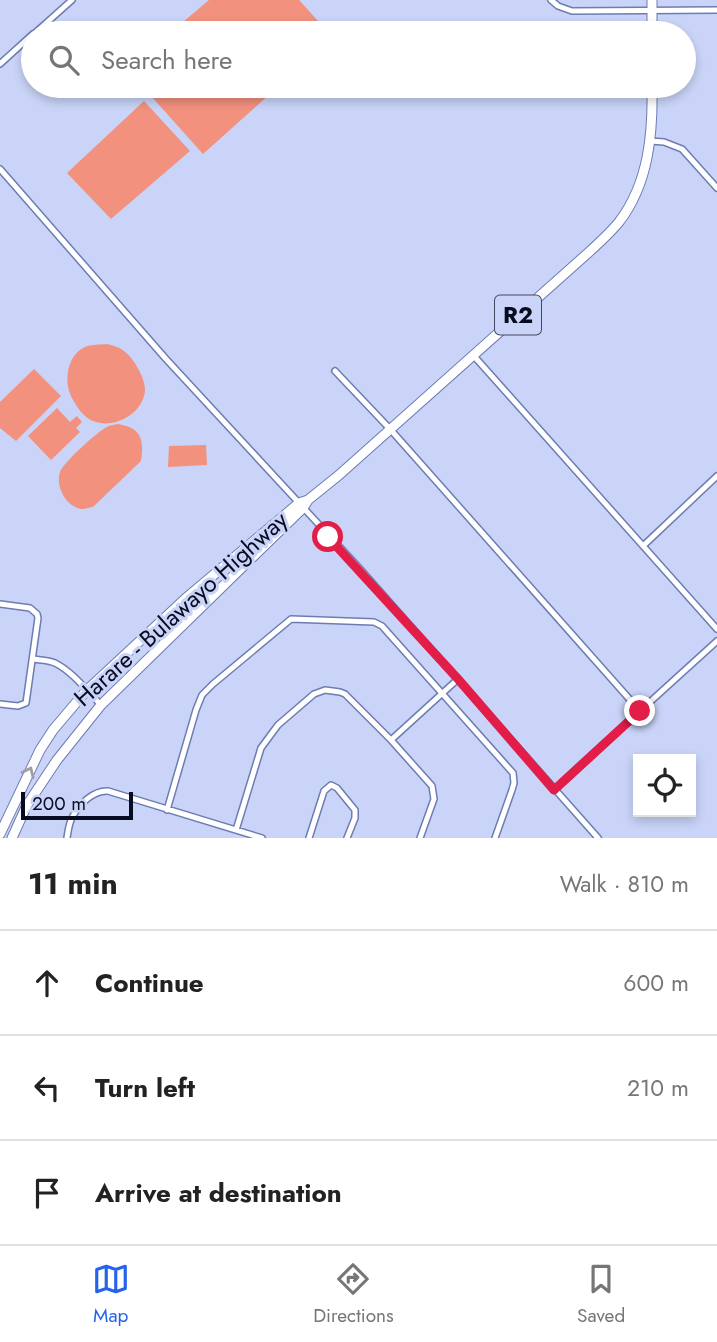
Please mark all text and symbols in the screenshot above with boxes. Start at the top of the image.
search box [21,21,696,98]
icon: search [45,41,83,79]
text: Search here [101,41,233,79]
road number: R2 [495,296,541,334]
street label: Harare - Bulawayo Highway [66,503,296,714]
route start [312,521,343,552]
route end [624,695,655,726]
map controls [633,754,696,817]
button: locate [633,754,696,817]
one-way arrow [21,767,35,779]
scale bar [21,789,133,821]
text: 200 m [32,790,86,817]
text: 11 min [28,862,118,905]
text: Walk · 810 m [560,867,689,901]
icon: ahead [28,964,66,1002]
text: Continue [95,964,204,1002]
text: 600 m [623,966,689,1000]
icon: left [28,1069,66,1107]
text: Turn left [95,1069,195,1107]
text: 210 m [627,1071,689,1105]
icon: arrive [28,1174,66,1212]
text: Arrive at destination [95,1174,342,1212]
tab: Map [92,1260,130,1329]
tab: Directions [313,1260,394,1329]
tab: Saved [577,1260,625,1329]

